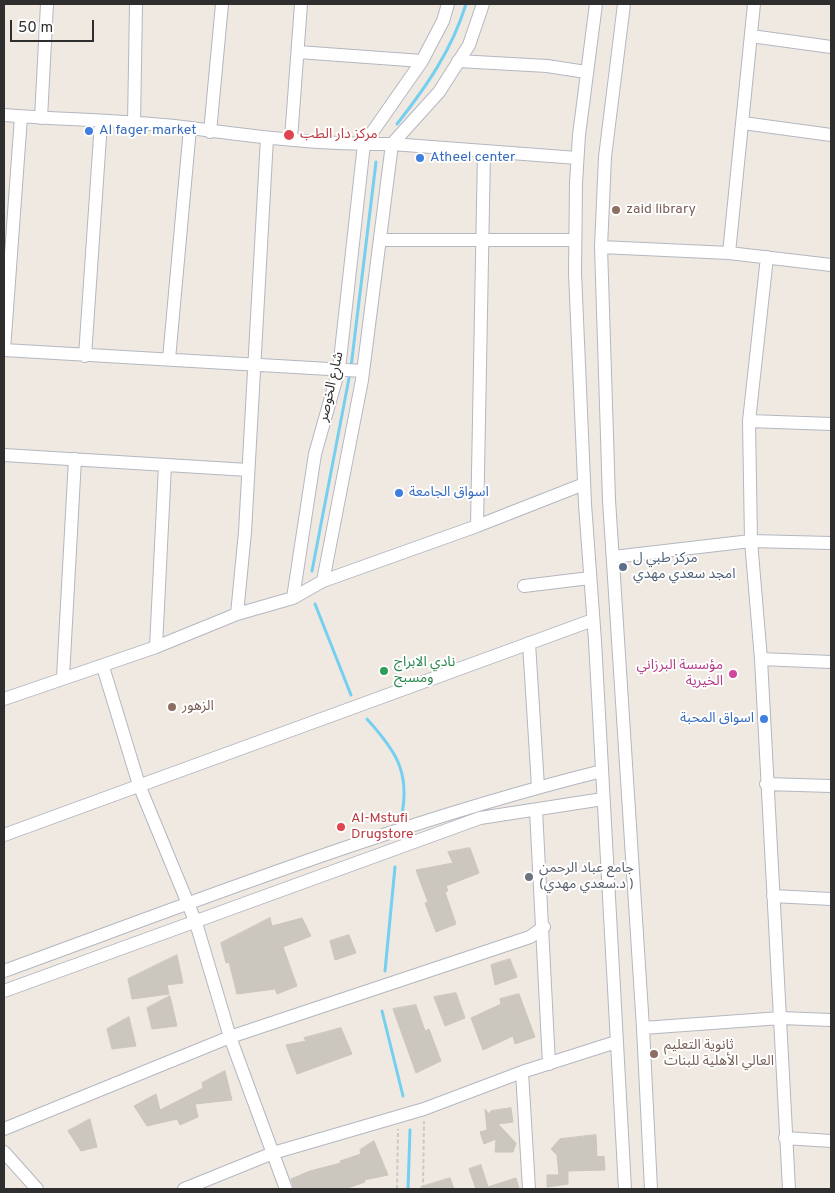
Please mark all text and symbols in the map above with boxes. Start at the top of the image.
scale bar [12,10,96,42]
text: 50 m [18,19,53,38]
place label: Al fager market [99,123,196,139]
marker: Al fager market [83,125,95,137]
place label: مركز دار الطب [300,127,378,143]
marker: مركز دار الطب [282,128,296,142]
place label: Atheel center [430,150,515,166]
marker: Atheel center [414,152,426,164]
place label: zaid library [626,202,696,218]
marker: zaid library [610,204,622,216]
street label: شارع الخوصر [316,350,348,424]
place label: اسواق الجامعة [409,485,489,501]
marker: اسواق الجامعة [393,487,405,499]
place label: مركز طبي ل امجد سعدي مهدي [633,551,736,584]
marker: مركز طبي ل امجد سعدي مهدي [617,561,629,573]
place label: نادي الابراج ومسبح [394,655,455,688]
place label: مؤسسة البرزاني الخيرية [637,658,723,690]
marker: نادي الابراج ومسبح [378,665,390,677]
marker: مؤسسة البرزاني الخيرية [727,668,739,680]
place label: الزهور [182,699,214,715]
marker: الزهور [166,701,178,713]
place label: اسواق المحبة [680,711,754,727]
marker: اسواق المحبة [758,713,770,725]
place label: Al-Mstufi Drugstore [351,811,414,844]
marker: Al-Mstufi Drugstore [335,821,347,833]
place label: جامع عباد الرحمن (د.سعدي مهدي ) [539,861,634,894]
marker: جامع عباد الرحمن (د.سعدي مهدي ) [523,871,535,883]
place label: ثانوية التعليم العالي الأهلية للبنات [664,1038,774,1070]
marker: ثانوية التعليم العالي الأهلية للبنات [648,1048,660,1060]

